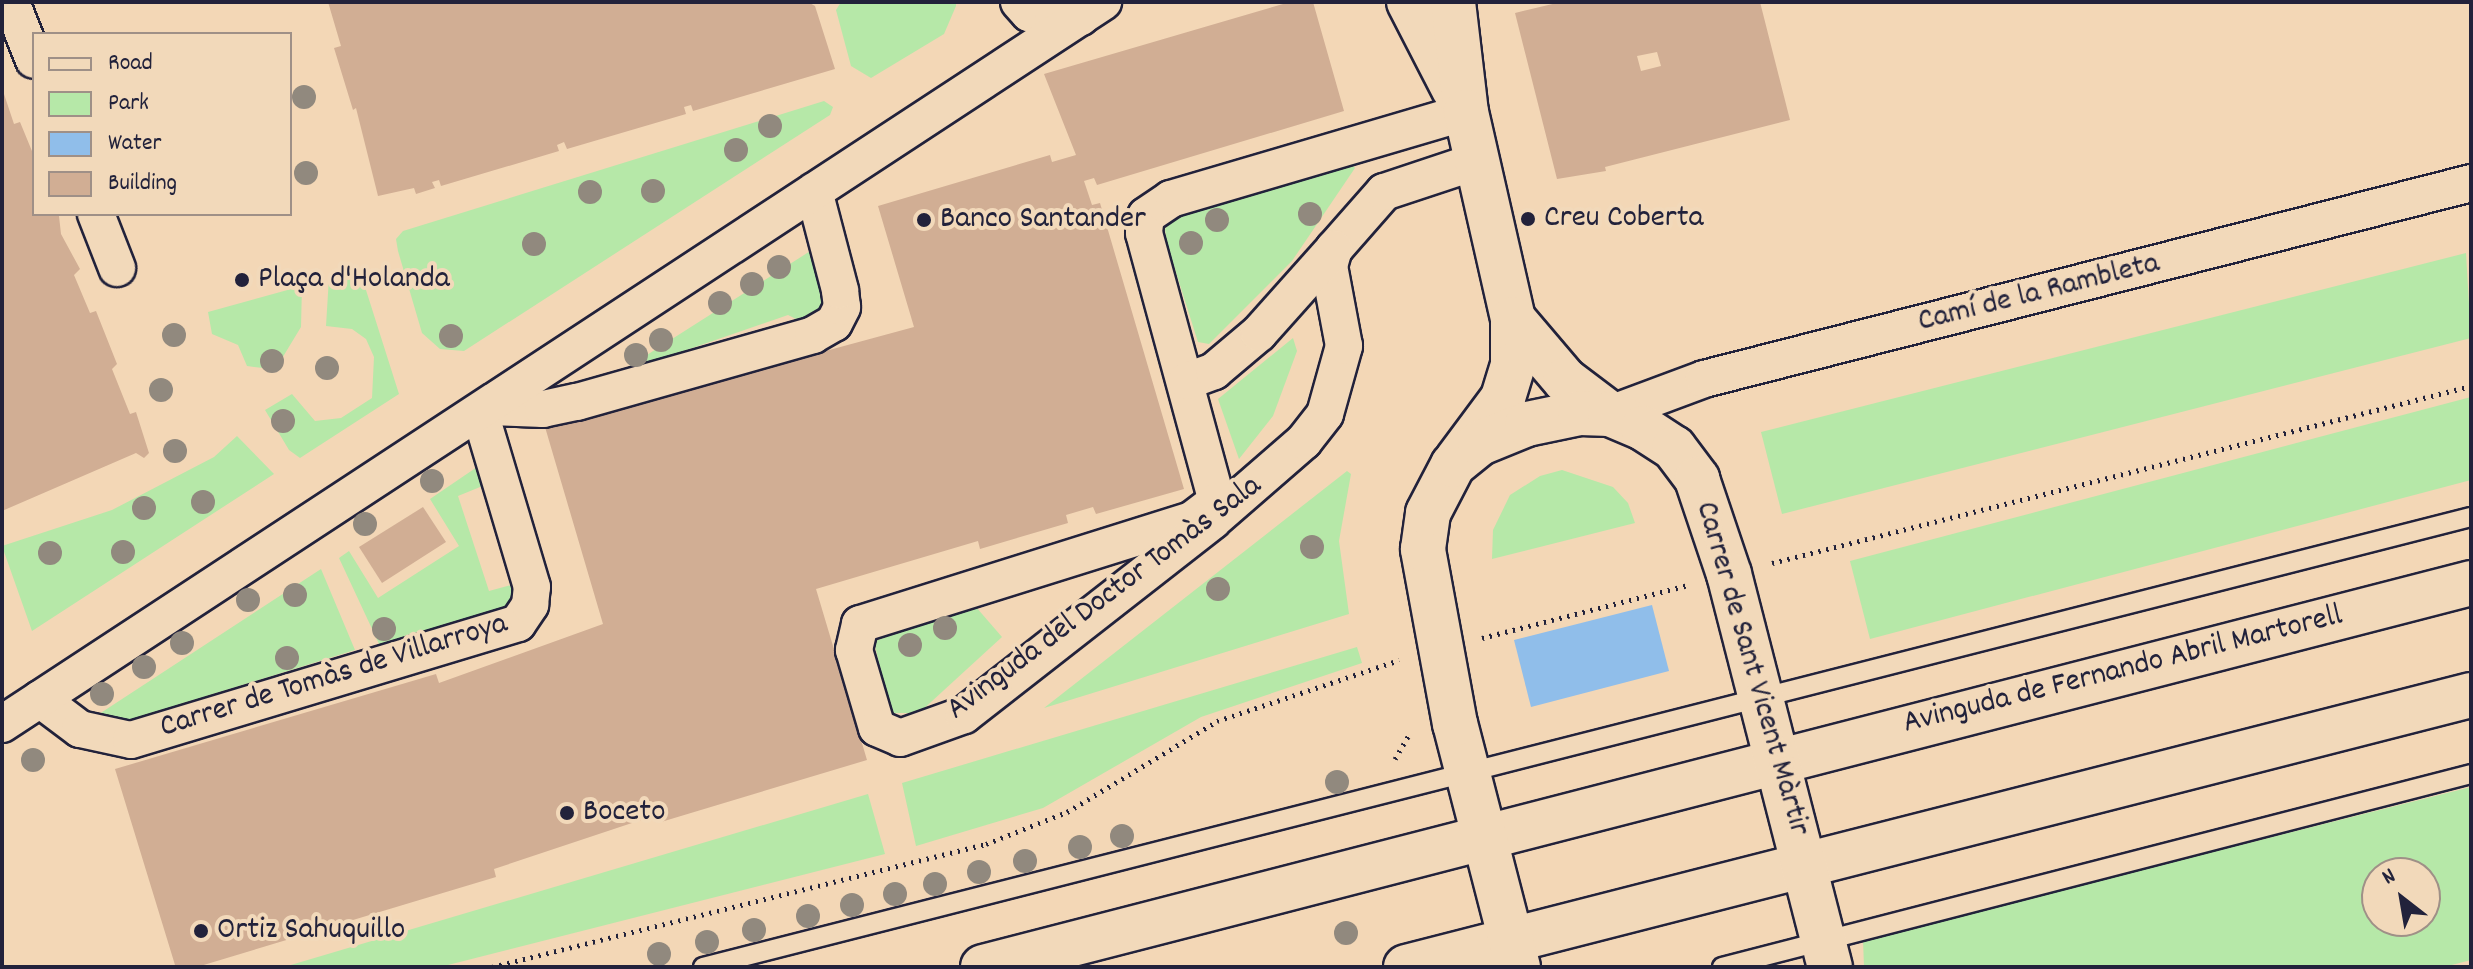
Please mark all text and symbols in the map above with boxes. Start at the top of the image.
legend [32,32,292,216]
text: Road [108,47,153,81]
text: Park [108,87,149,121]
text: Water [108,127,161,161]
text: Building [108,167,177,201]
place label: Creu Coberta [1544,200,1704,238]
place label: Banco Santander [940,201,1146,239]
marker: Creu Coberta [1519,210,1537,228]
marker: Banco Santander [915,211,933,229]
street label: Camí de la Rambleta [1914,245,2164,343]
place label: Plaça d'Holanda [258,261,450,299]
marker: Plaça d'Holanda [233,271,251,289]
street label: Avinguda del Doctor Tomàs Sala [940,468,1270,730]
street label: Carrer de Sant Vicent Màrtir [1685,498,1817,840]
street label: Avinguda de Fernando Abril Martorell [1899,598,2347,744]
street label: Carrer de Tomàs de Villarroya [156,606,512,748]
place label: Boceto [583,794,665,832]
marker: Boceto [558,804,576,822]
north arrow [2361,857,2441,937]
text: N [2377,862,2402,894]
place label: Ortiz Sahuquillo [217,912,405,950]
marker: Ortiz Sahuquillo [192,922,210,940]

